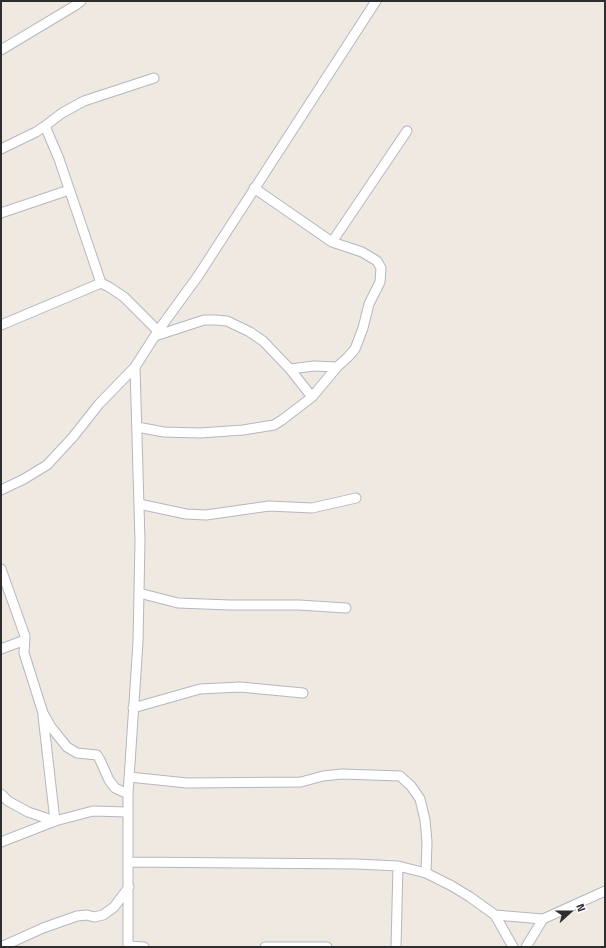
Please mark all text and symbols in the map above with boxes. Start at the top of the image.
north arrow [550,892,590,932]
text: N [572,901,590,914]

